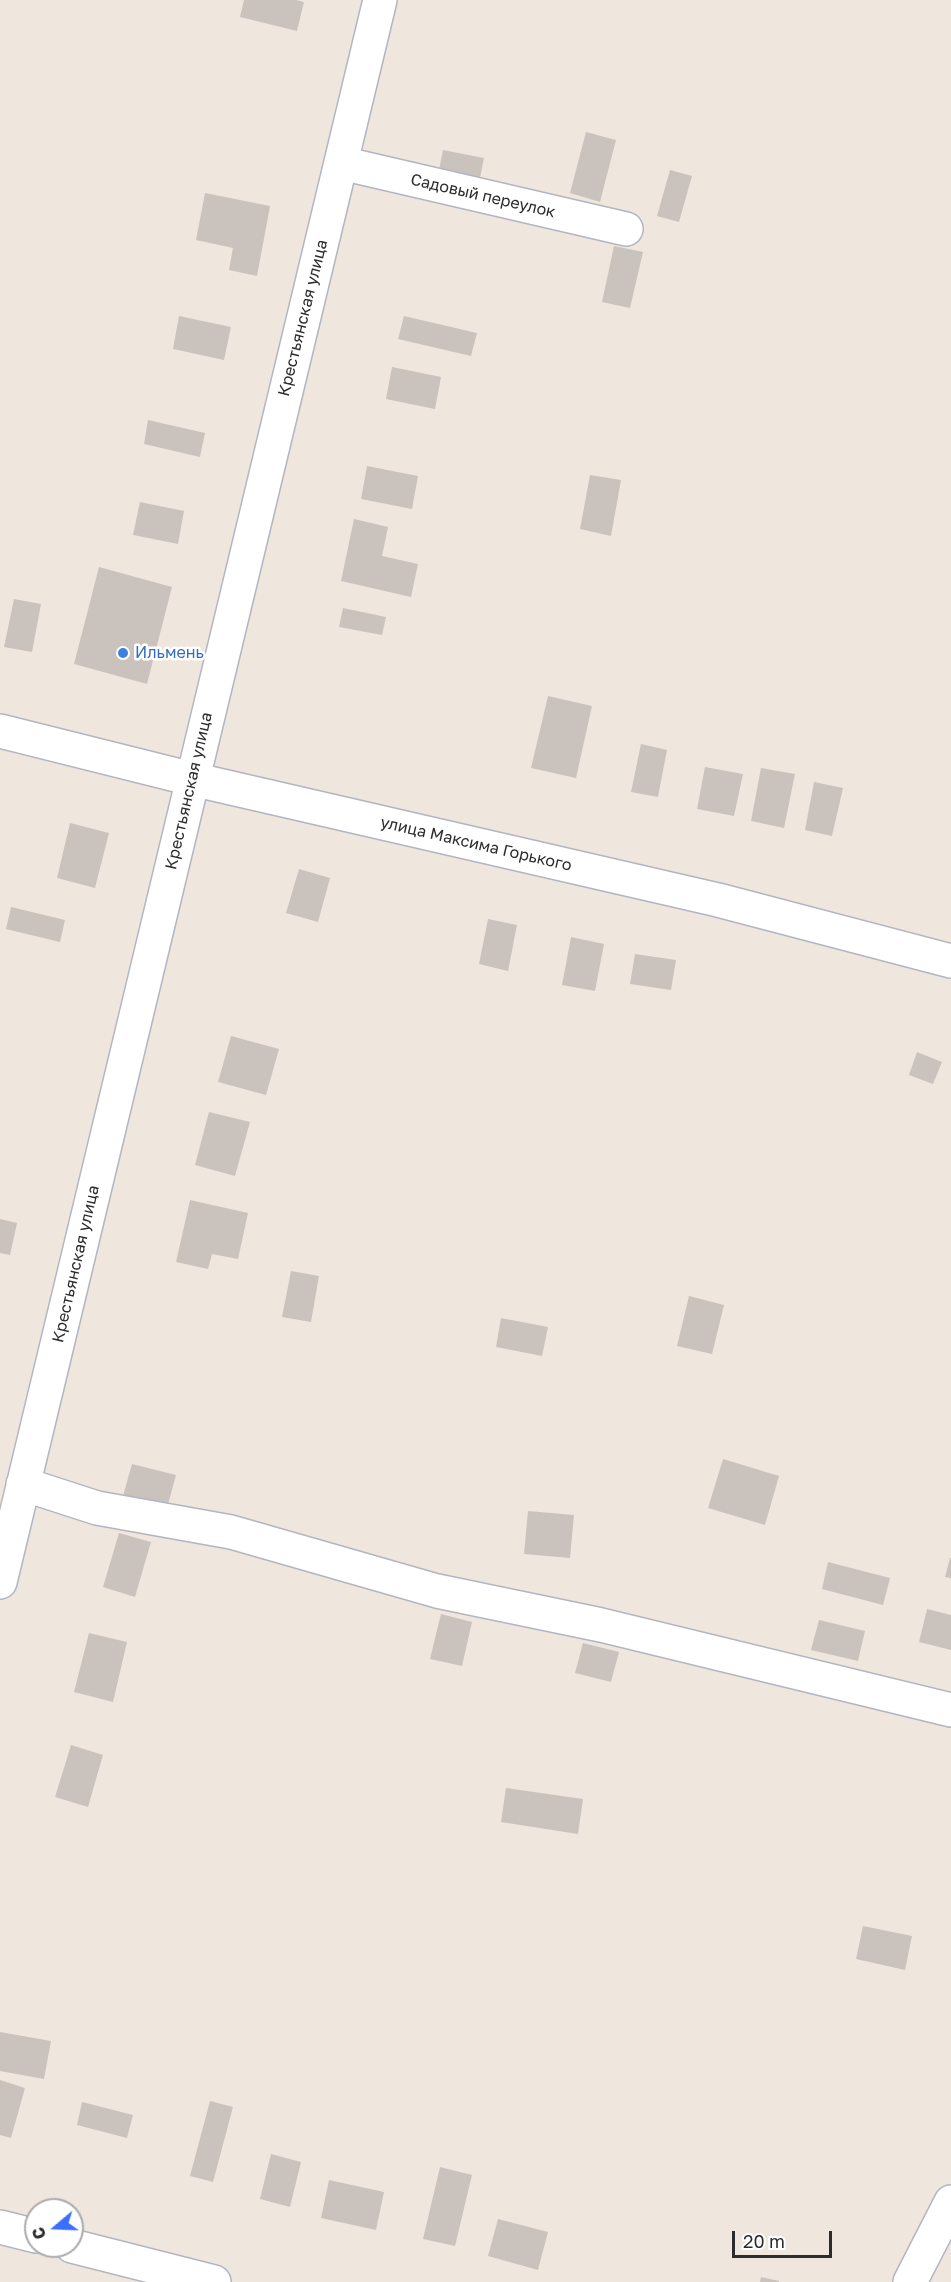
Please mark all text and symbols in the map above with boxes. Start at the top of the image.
street label: Садовый переулок [409,170,557,222]
street label: Крестьянская улица [274,238,332,398]
place label: Ильмень [135,643,204,663]
marker: Ильмень [116,646,130,660]
street label: Крестьянская улица [162,710,216,872]
street label: улица Максима Горького [378,813,574,875]
street label: Крестьянская улица [49,1183,103,1345]
north arrow [24,2198,84,2258]
scale bar [735,2219,836,2257]
text: С [28,2225,50,2242]
text: 20 m [743,2230,785,2252]

